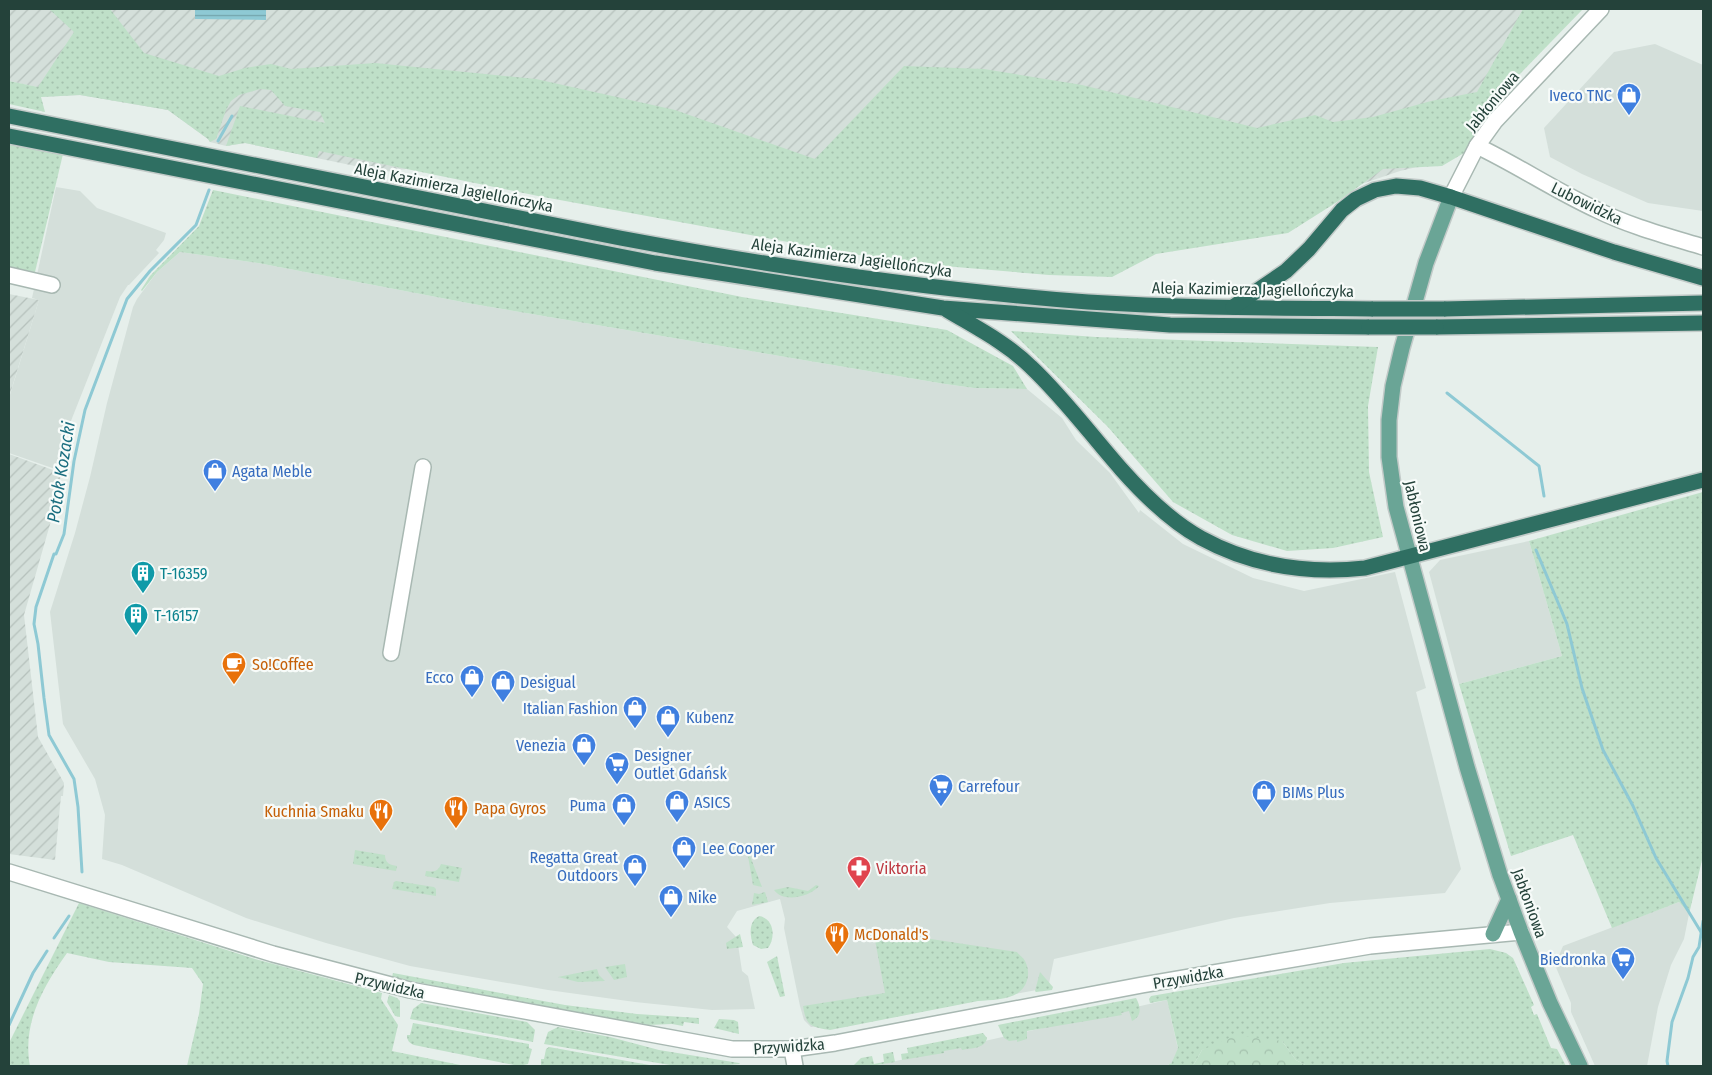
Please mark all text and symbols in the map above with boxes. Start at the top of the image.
street label: Jabłoniowa [1462,67,1523,135]
shop icon: Iveco TNC [1616,82,1642,116]
place label: Iveco TNC [1549,86,1612,105]
street label: Aleja Kazimierza Jagiellończyka [353,159,555,216]
street label: Lubowidzka [1548,178,1626,229]
street label: Aleja Kazimierza Jagiellończyka [751,234,953,281]
street label: Aleja Kazimierza Jagiellończyka [1152,278,1354,301]
water label: Potok Kozacki [42,419,80,524]
shop icon: Agata Meble [202,458,228,492]
place label: Agata Meble [232,462,312,481]
street label: Jabłoniowa [1400,479,1435,554]
building icon: T-16359 [130,560,156,594]
place label: T-16359 [160,564,208,583]
building icon: T-16157 [123,602,149,636]
place label: T-16157 [154,606,199,625]
cafe icon: So!Coffee [221,651,247,685]
place label: So!Coffee [252,655,314,674]
shop icon: Ecco [459,664,485,698]
place label: Ecco [425,668,454,687]
shop icon: Desigual [490,669,516,703]
place label: Desigual [520,673,576,692]
shop icon: Italian Fashion [622,695,648,729]
place label: Italian Fashion [523,699,618,718]
shop icon: Kubenz [655,704,681,738]
place label: Kubenz [686,708,734,727]
shop icon: Venezia [571,732,597,766]
place label: Venezia [516,736,566,755]
place label: Designer Outlet Gdańsk [634,746,727,783]
supermarket icon: Designer Outlet Gdańsk [604,751,630,785]
supermarket icon: Carrefour [928,773,954,807]
place label: Carrefour [958,777,1020,796]
shop icon: BIMs Plus [1251,779,1277,813]
place label: BIMs Plus [1282,783,1345,802]
shop icon: ASICS [664,789,690,823]
shop icon: Puma [611,792,637,826]
place label: ASICS [694,793,731,812]
restaurant icon: Papa Gyros [443,795,469,829]
place label: Puma [570,796,606,815]
restaurant icon: Kuchnia Smaku [368,798,394,832]
place label: Papa Gyros [474,799,546,818]
place label: Kuchnia Smaku [264,802,364,821]
shop icon: Lee Cooper [671,835,697,869]
place label: Lee Cooper [702,839,775,858]
place label: Regatta Great Outdoors [529,848,619,885]
shop icon: Regatta Great Outdoors [622,853,648,887]
pharmacy icon: Viktoria [846,855,872,889]
place label: Viktoria [876,859,927,878]
street label: Jabłoniowa [1508,866,1551,941]
shop icon: Nike [658,884,684,918]
place label: Nike [688,888,717,907]
restaurant icon: McDonald's [824,921,850,955]
place label: McDonald's [854,925,929,944]
supermarket icon: Biedronka [1610,946,1636,980]
place label: Biedronka [1540,950,1606,969]
street label: Przywidzka [1151,962,1225,993]
street label: Przywidzka [353,968,427,1003]
street label: Przywidzka [753,1035,825,1058]

